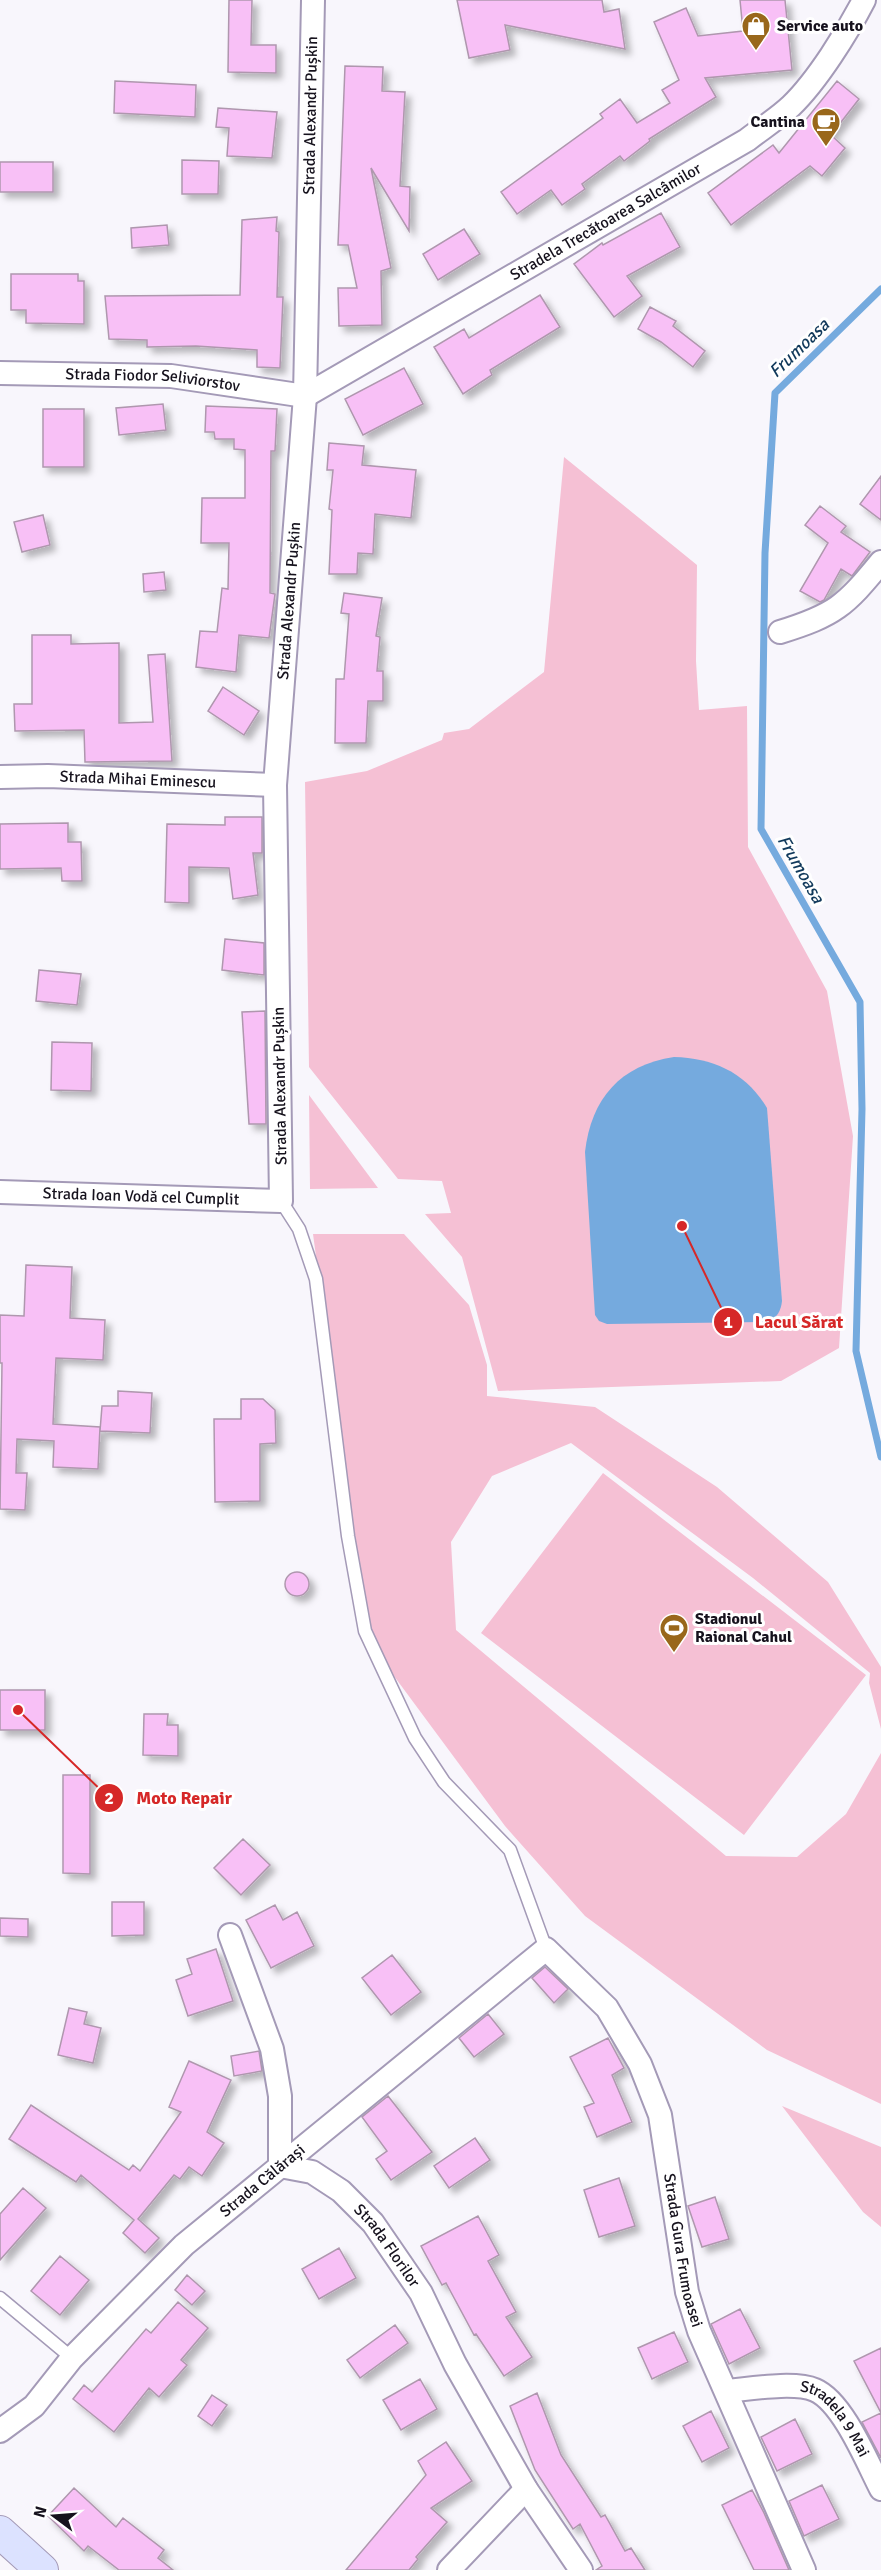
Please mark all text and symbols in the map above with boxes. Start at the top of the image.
shop icon: Service auto [740,10,772,52]
place label: Service auto [777,16,863,36]
street label: Strada Alexandr Pușkin [299,36,322,195]
cafe icon: Cantina [810,106,842,148]
place label: Cantina [751,112,805,132]
street label: Stradela Trecătoarea Salcâmilor [506,159,705,285]
water label: Frumoasa [764,313,834,382]
street label: Strada Fiodor Seliviorstov [65,364,242,396]
street label: Strada Alexandr Pușkin [273,521,305,680]
street label: Strada Mihai Eminescu [59,766,217,793]
water label: Frumoasa [773,831,830,908]
street label: Strada Alexandr Pușkin [269,1007,291,1165]
street label: Strada Ioan Vodă cel Cumplit [42,1183,240,1210]
callout: Lacul Sărat [713,1304,855,1340]
text: 1 [723,1311,733,1333]
text: Lacul Sărat [755,1311,844,1333]
place label: Stadionul Raional Cahul [695,1609,792,1647]
sports icon: Stadionul Raional Cahul [658,1612,690,1654]
callout: Moto Repair [94,1780,244,1816]
text: 2 [104,1787,114,1809]
text: Moto Repair [136,1787,233,1809]
street label: Strada Călărași [216,2140,309,2222]
street label: Strada Gura Frumoasei [659,2172,707,2330]
street label: Strada Florilor [350,2200,424,2291]
street label: Stradela 9 Mai [799,2377,874,2460]
north arrow [24,2486,84,2546]
text: N [29,2504,52,2520]

